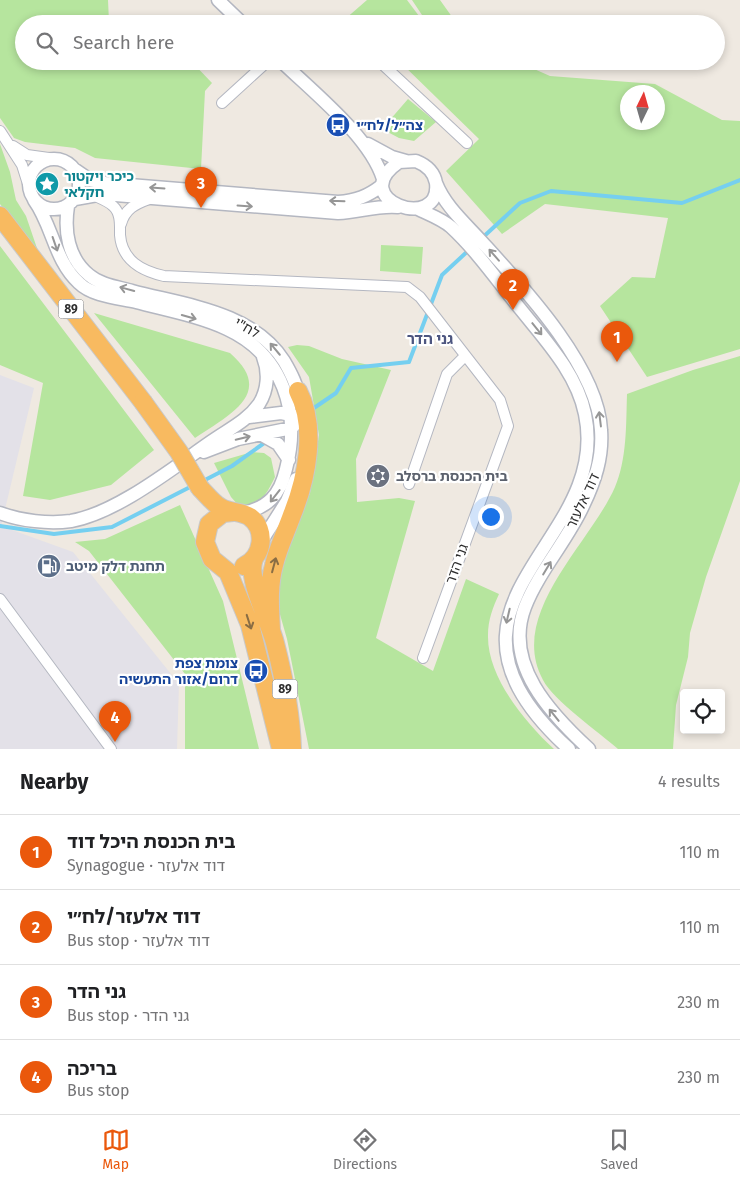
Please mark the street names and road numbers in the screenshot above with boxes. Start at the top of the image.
road number: 89 [58,300,84,318]
street label: לח"י [231,314,263,342]
street label: דוד אלעזר [563,470,603,532]
street label: גני הדר [442,542,472,586]
road number: 89 [272,680,298,699]

